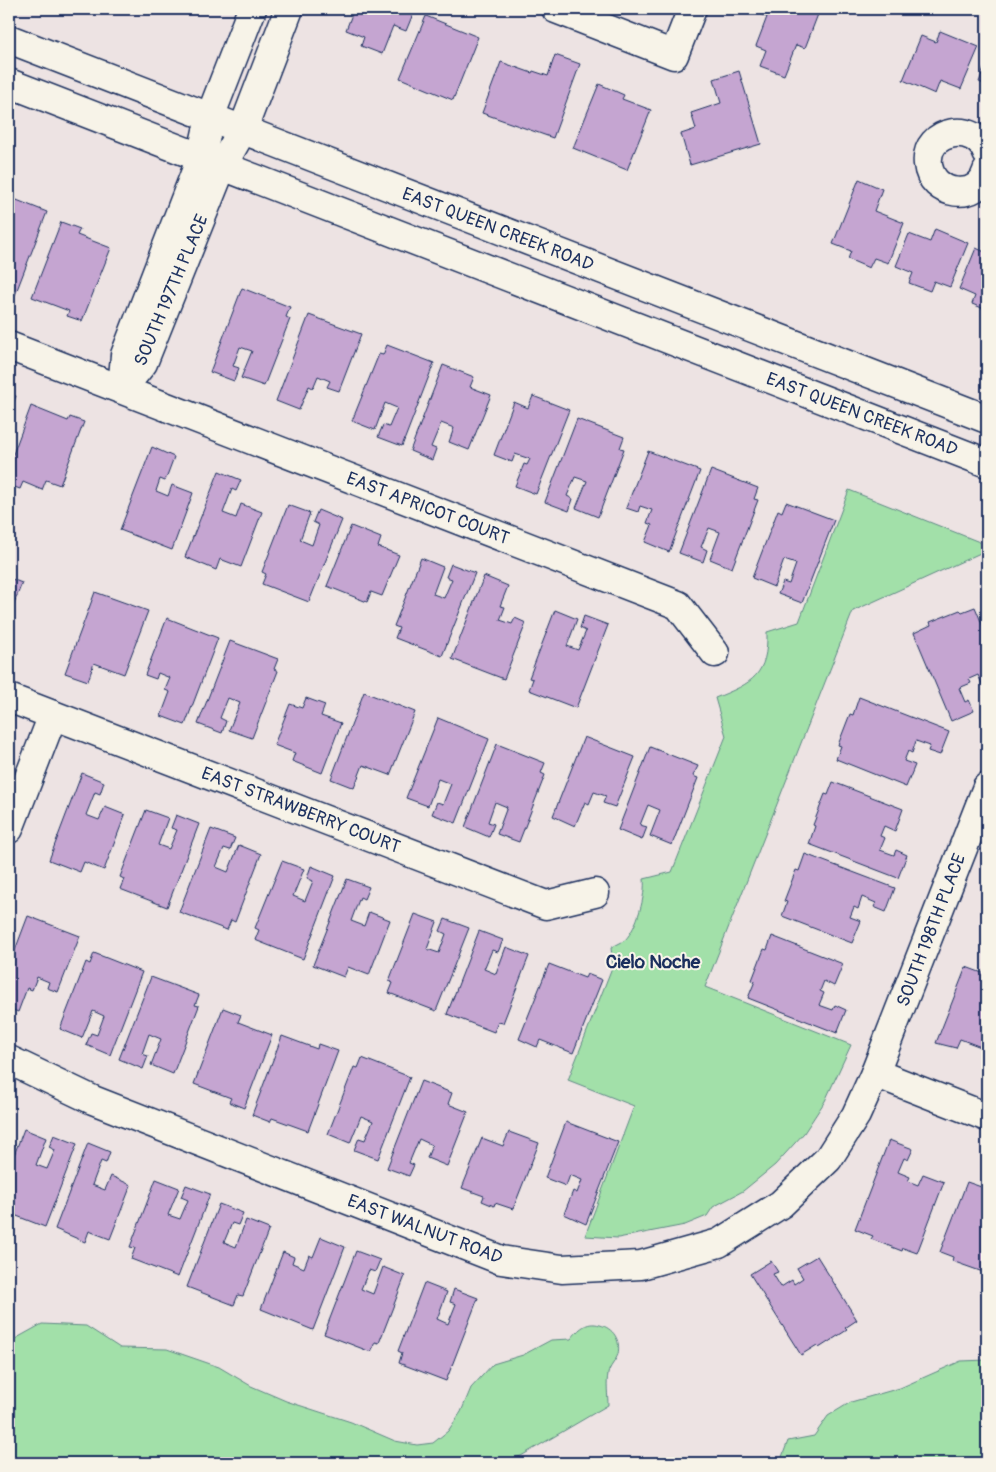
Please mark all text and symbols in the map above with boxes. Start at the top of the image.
street label: EAST QUEEN CREEK ROAD [399,182,597,277]
street label: SOUTH 197TH PLACE [129,211,214,369]
street label: EAST QUEEN CREEK ROAD [763,367,961,462]
street label: EAST APRICOT COURT [343,467,512,550]
street label: EAST STRAWBERRY COURT [198,762,404,859]
street label: SOUTH 198TH PLACE [892,850,971,1010]
district label: Cielo Noche [606,950,701,974]
street label: EAST WALNUT ROAD [344,1189,506,1270]

